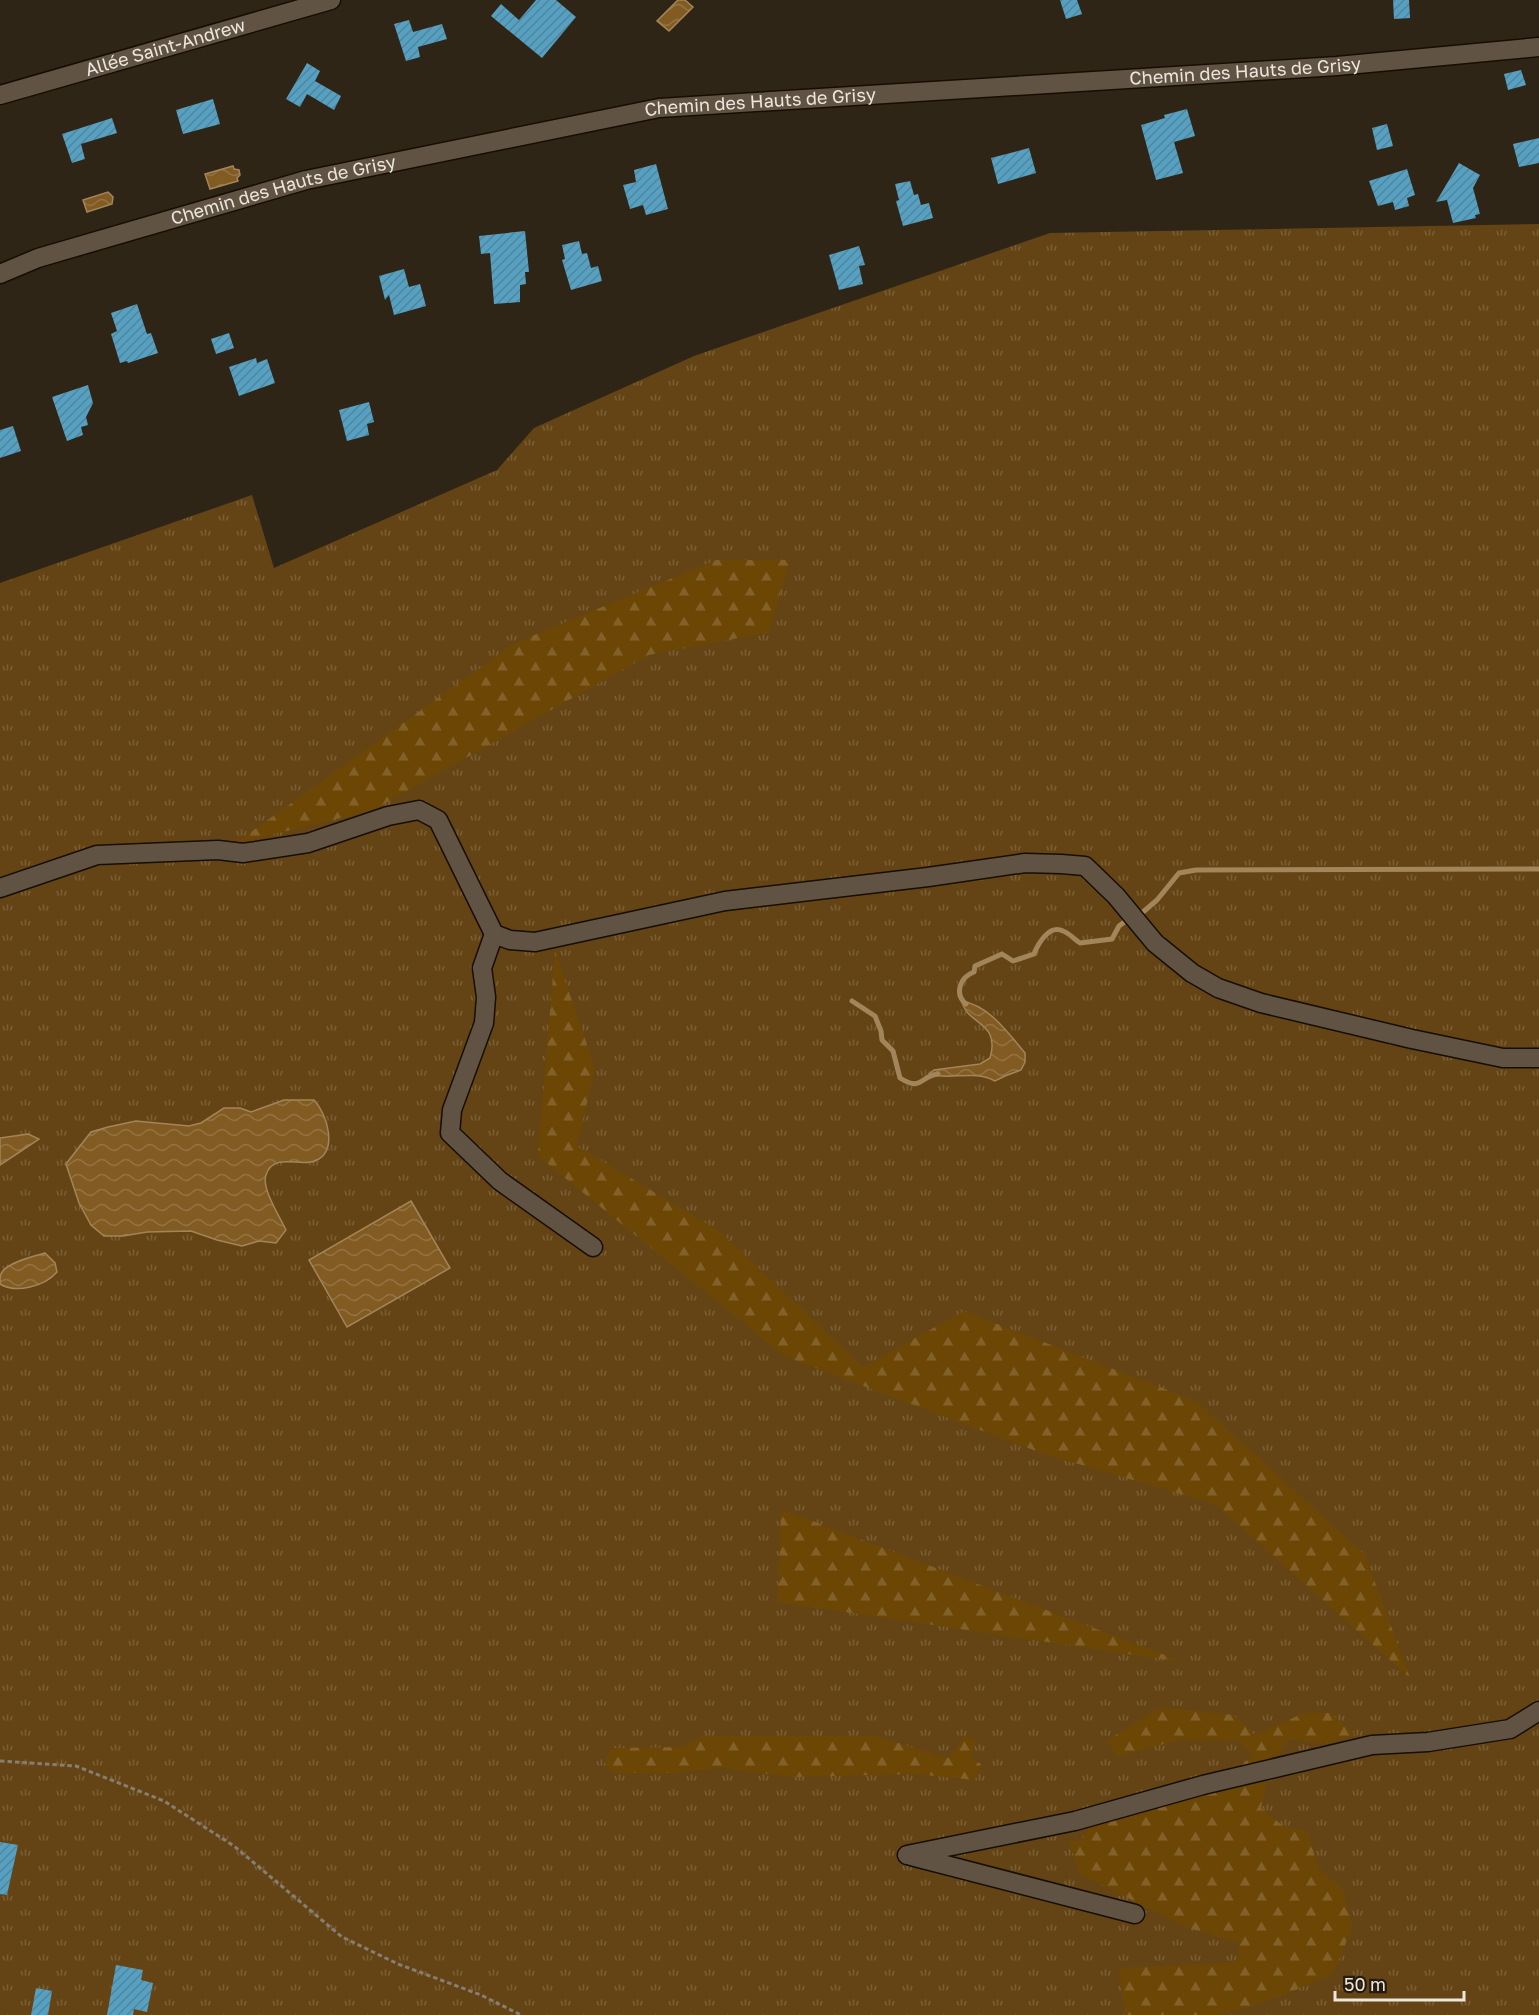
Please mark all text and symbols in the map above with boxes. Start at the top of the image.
street label: Allée Saint-Andrew [82,13,248,80]
street label: Chemin des Hauts de Grisy [1129,52,1362,89]
street label: Chemin des Hauts de Grisy [642,83,877,121]
street label: Chemin des Hauts de Grisy [168,150,398,229]
scale bar [1335,1964,1464,2002]
text: 50 m [1344,1973,1386,1995]

